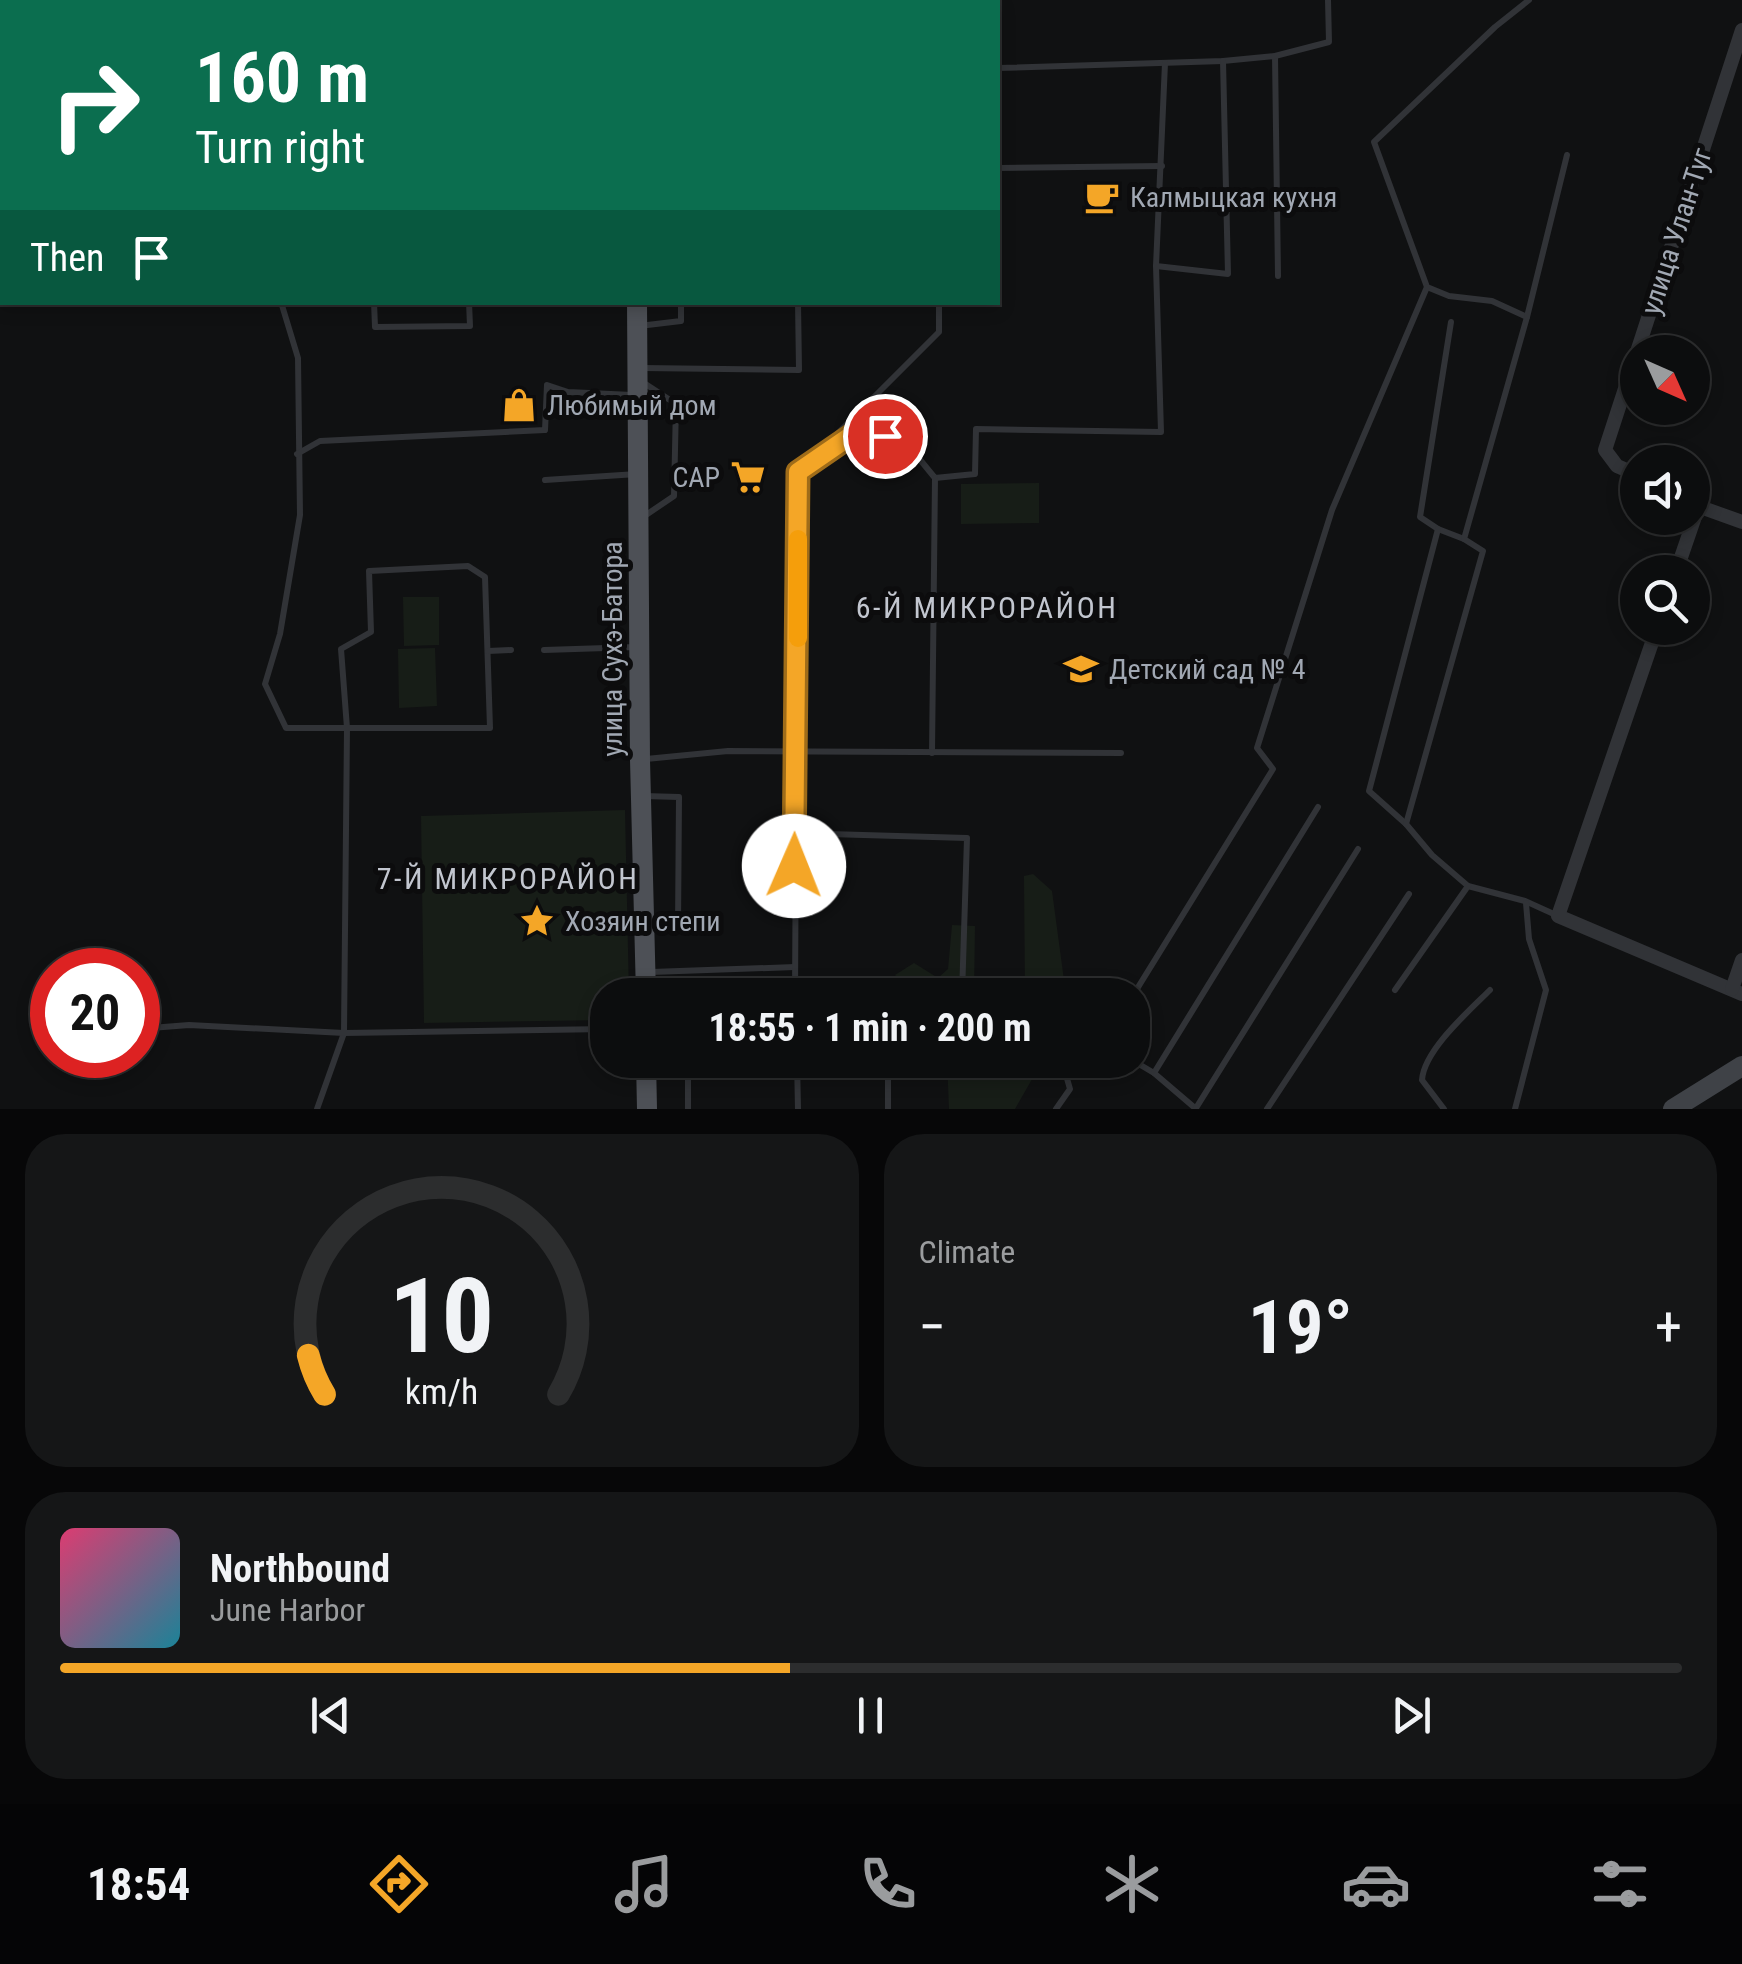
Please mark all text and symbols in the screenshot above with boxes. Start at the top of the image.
text: 160 m [195,37,369,119]
icon: right [30,40,160,170]
text: Turn right [195,121,365,174]
street label: улица Улан-Туг [1634,144,1719,319]
cafe icon: Калмыцкая кухня [1083,178,1121,216]
place label: Калмыцкая кухня [1130,181,1337,214]
icon: arrive [124,230,179,285]
text: Then [30,236,104,280]
north arrow [1620,335,1710,425]
map controls [1620,335,1710,645]
shop icon: Любимый дом [500,386,538,424]
place label: Любимый дом [547,389,717,422]
pin [843,394,928,479]
icon: arrive [858,409,913,464]
button: sound [1620,445,1710,535]
supermarket icon: САР [729,458,767,496]
place label: САР [672,461,720,494]
street label: улица Сухэ-Батора [596,541,629,757]
button: search [1620,555,1710,645]
district label: 6-Й МИКРОРАЙОН [856,590,1118,625]
school or university icon: Детский сад № 4 [1062,650,1100,688]
place label: Детский сад № 4 [1109,653,1305,686]
position arrow [742,814,846,918]
district label: 7-Й МИКРОРАЙОН [377,861,639,896]
place icon: Хозяин степи [518,902,556,940]
place label: Хозяин степи [565,905,721,938]
speed limit sign: 20 [30,948,160,1078]
text: 18:55 · 1 min · 200 m [709,1006,1031,1050]
text: Climate [919,1233,1015,1271]
text: 10 [389,1256,494,1377]
text: 19° [1248,1283,1353,1371]
text: − [919,1295,946,1359]
text: + [1655,1295,1682,1359]
text: km/h [405,1371,479,1413]
text: Northbound [210,1547,390,1591]
text: June Harbor [210,1591,365,1629]
icon: previous [303,1688,358,1743]
icon: pause [843,1688,898,1743]
icon: next [1384,1688,1439,1743]
icon: directions [364,1849,434,1919]
icon: music [609,1849,679,1919]
icon: phone [853,1849,923,1919]
icon: climate [1097,1849,1167,1919]
icon: car [1341,1849,1411,1919]
icon: filters [1585,1849,1655,1919]
text: 18:54 [87,1858,190,1911]

